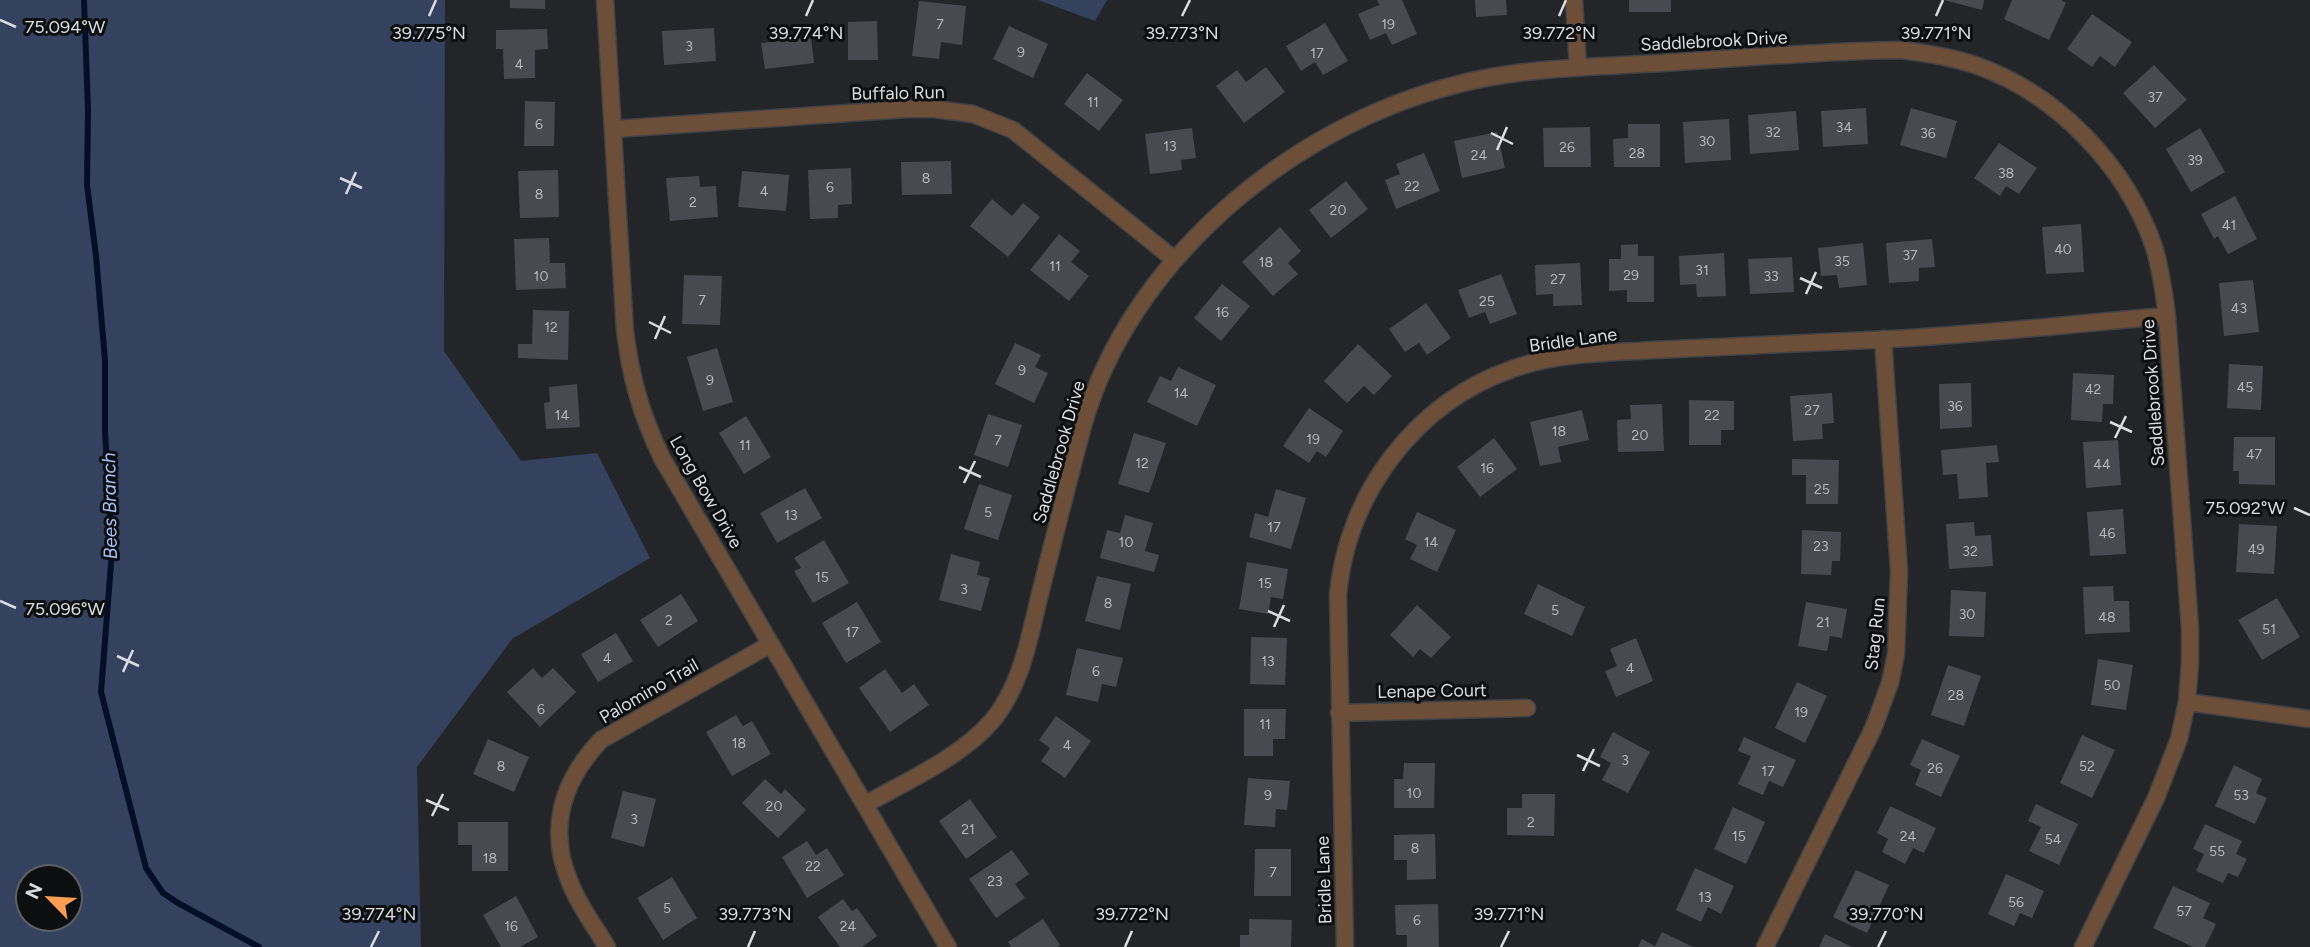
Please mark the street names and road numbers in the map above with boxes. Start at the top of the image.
street label: Saddlebrook Drive [1640,26,1788,56]
street label: Buffalo Run [851,81,945,105]
street label: Saddlebrook Drive [2137,319,2169,467]
street label: Bridle Lane [1528,323,1618,357]
street label: Saddlebrook Drive [1028,378,1090,526]
street label: Long Bow Drive [665,432,747,552]
street label: Stag Run [1860,596,1890,672]
street label: Palomino Trail [596,654,702,728]
street label: Lenape Court [1377,679,1487,703]
street label: Bridle Lane [1311,835,1337,925]

